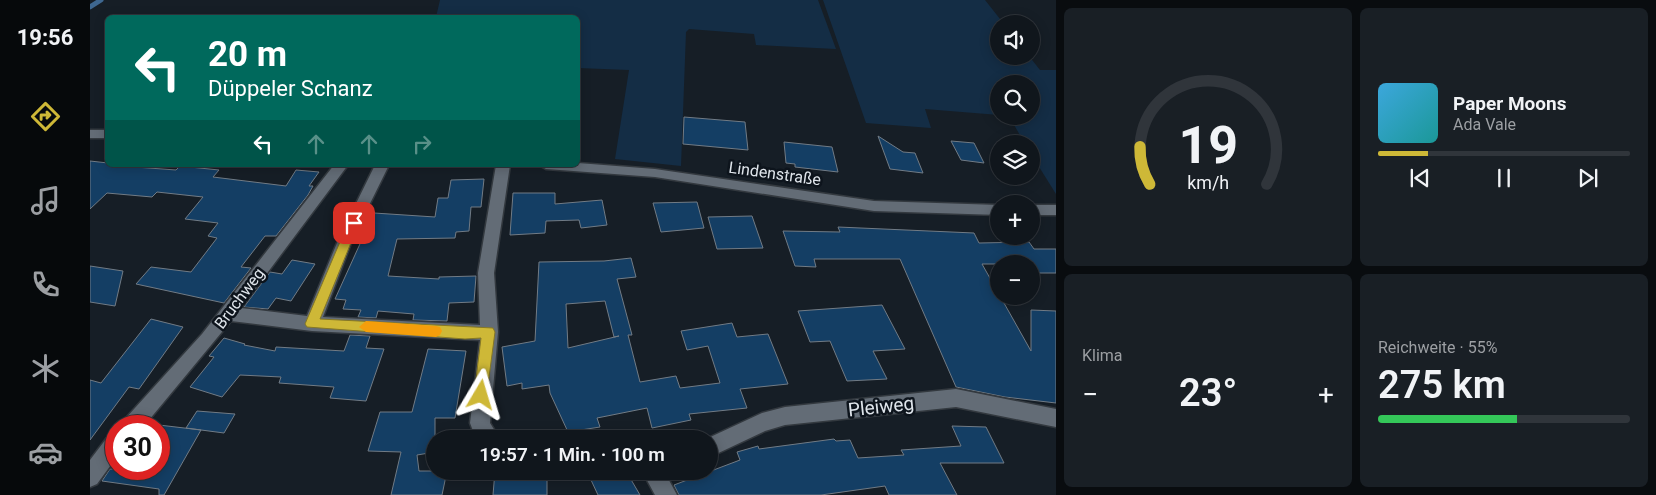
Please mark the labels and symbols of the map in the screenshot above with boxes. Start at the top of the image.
street label: Lindenstraße [728,158,822,189]
pin [333,202,375,244]
street label: Bruchweg [210,264,268,332]
position arrow [454,368,506,420]
street label: Pleiweg [847,392,915,421]
speed limit sign: 30 [105,415,170,480]

